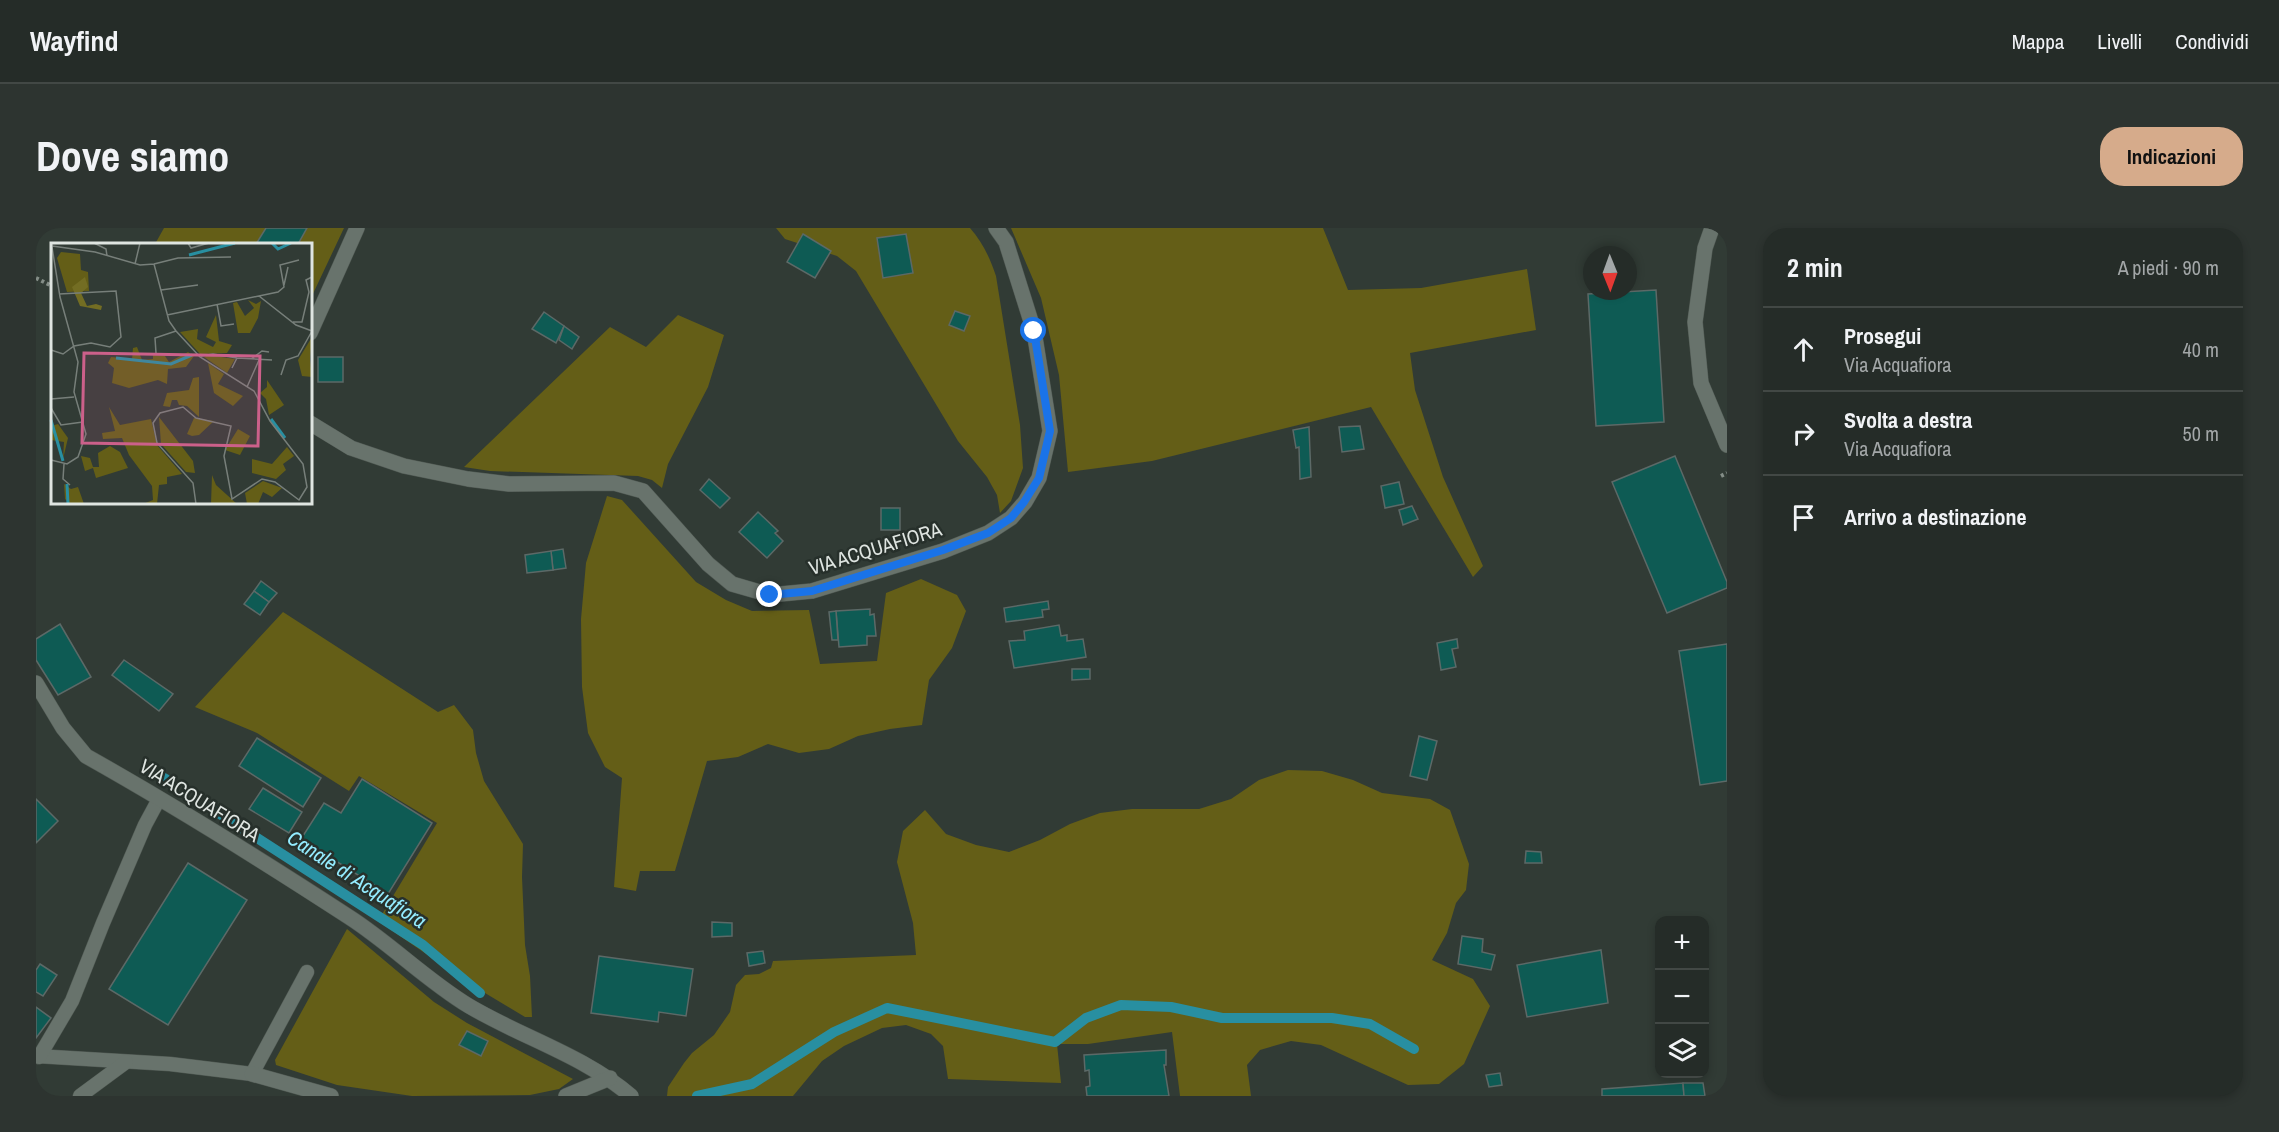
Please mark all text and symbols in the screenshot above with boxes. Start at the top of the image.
text: Wayfind [30,22,118,60]
text: Mappa [2012,27,2064,56]
text: Livelli [2097,27,2142,56]
text: Condividi [2175,27,2249,56]
button: Indicazioni [2100,127,2243,186]
text: Dove siamo [36,128,229,184]
inset map [51,243,312,504]
north arrow [1583,246,1637,300]
text: 2 min [1787,250,1843,285]
text: A piedi · 90 m [2118,254,2219,281]
route start [1020,317,1046,343]
text: Prosegui [1844,321,1921,351]
icon: ahead [1787,333,1820,366]
text: 40 m [2183,336,2219,363]
text: Via Acquafiora [1844,351,1951,378]
text: Svolta a destra [1844,405,1972,435]
icon: right [1787,417,1820,450]
text: 50 m [2183,420,2219,447]
text: Via Acquafiora [1844,435,1951,462]
icon: arrive [1787,501,1820,534]
text: Arrivo a destinazione [1844,502,2026,532]
street label: VIA ACQUAFIORA [805,515,945,581]
route end [756,581,782,607]
street label: VIA ACQUAFIORA [134,752,266,848]
water label: Canale di Acquafiora [282,823,432,935]
map controls [1655,916,1709,1078]
button: + [1655,916,1709,970]
button: − [1655,970,1709,1024]
button: layers [1655,1024,1709,1078]

